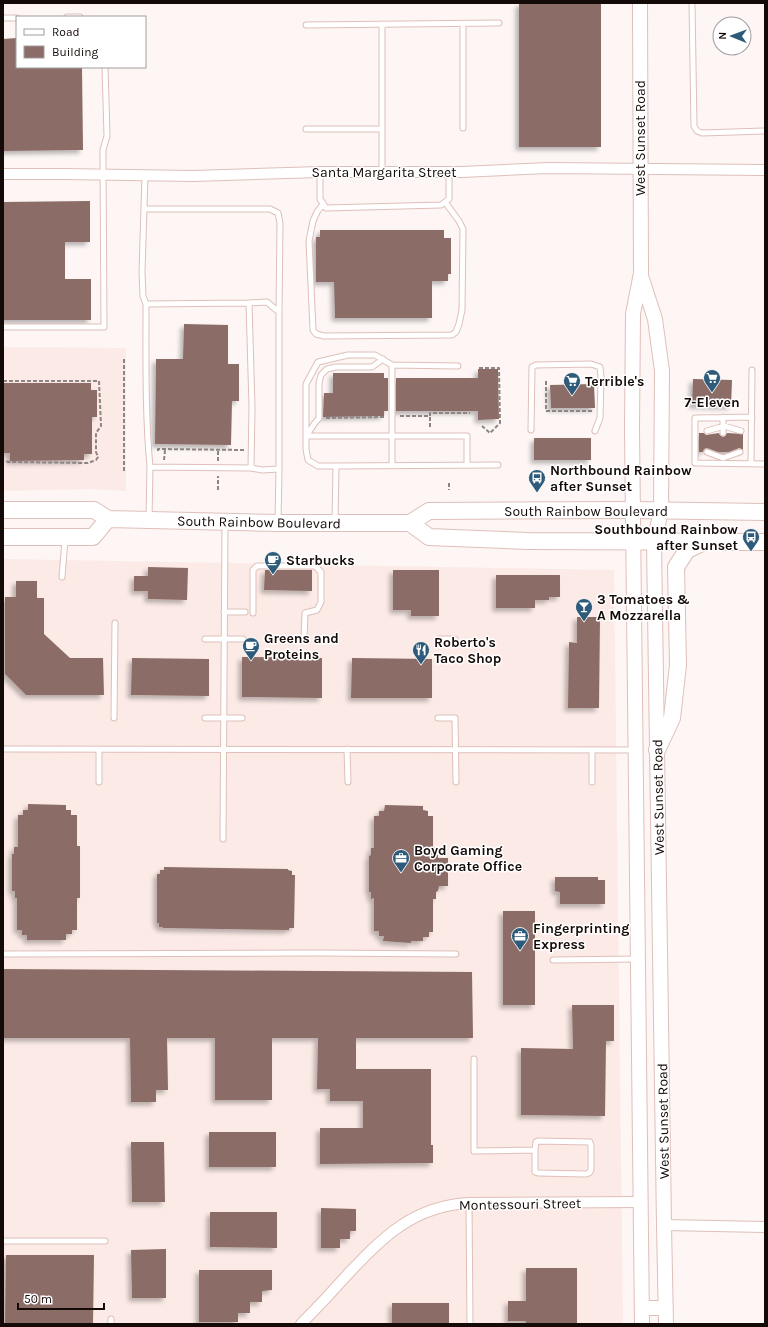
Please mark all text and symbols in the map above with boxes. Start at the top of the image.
legend [16,16,146,68]
north arrow [712,16,752,56]
text: Road [52,25,80,39]
text: N [716,32,729,40]
text: Building [52,45,99,59]
street label: West Sunset Road [632,80,649,196]
street label: Santa Margarita Street [312,164,456,181]
supermarket icon: 7-Eleven [702,368,722,393]
supermarket icon: Terrible's [562,371,582,396]
place label: Terrible's [585,373,644,390]
place label: 7-Eleven [684,394,740,411]
place label: Northbound Rainbow after Sunset [550,462,692,495]
bus stop icon: Northbound Rainbow after Sunset [527,468,547,493]
street label: South Rainbow Boulevard [504,503,668,520]
street label: South Rainbow Boulevard [177,513,341,532]
place label: Southbound Rainbow after Sunset [594,521,738,554]
bus stop icon: Southbound Rainbow after Sunset [741,527,761,552]
cafe icon: Starbucks [263,550,283,575]
place label: Starbucks [286,552,355,569]
place label: 3 Tomatoes & A Mozzarella [597,591,690,624]
bar icon: 3 Tomatoes & A Mozzarella [574,597,594,622]
place label: Greens and Proteins [264,630,339,663]
place label: Roberto's Taco Shop [434,634,501,667]
cafe icon: Greens and Proteins [241,636,261,661]
restaurant icon: Roberto's Taco Shop [411,640,431,665]
street label: West Sunset Road [649,739,668,855]
place label: Boyd Gaming Corporate Office [414,842,522,875]
office icon: Boyd Gaming Corporate Office [391,848,411,873]
place label: Fingerprinting Express [533,920,629,953]
office icon: Fingerprinting Express [510,926,530,951]
street label: West Sunset Road [654,1063,673,1179]
street label: Montessouri Street [459,1195,581,1214]
scale bar [18,1285,104,1311]
text: 50 m [24,1292,52,1306]

